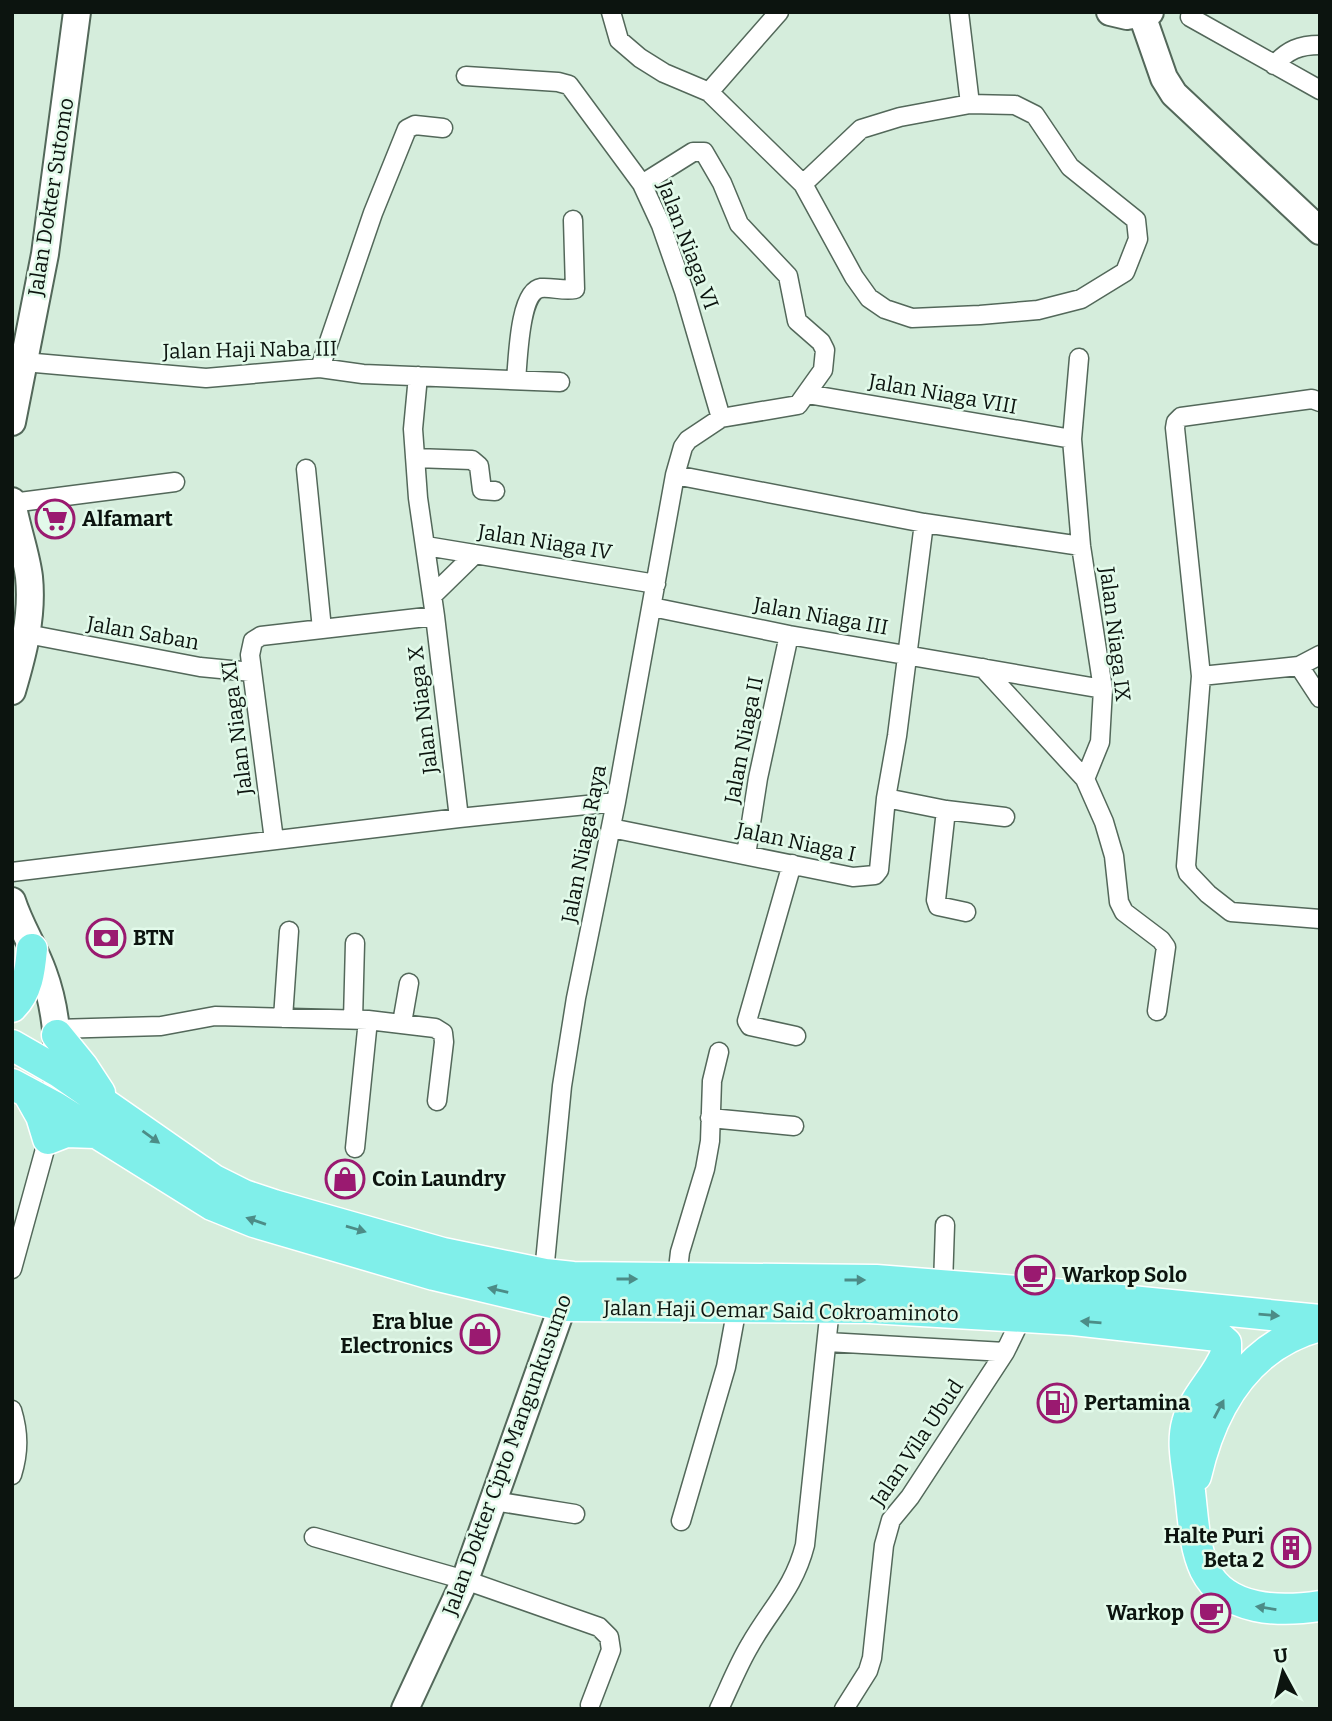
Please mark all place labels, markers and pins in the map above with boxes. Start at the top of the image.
supermarket icon: Alfamart [34,498,76,540]
place label: Alfamart [82,506,174,532]
bank icon: BTN [85,917,127,959]
place label: BTN [133,925,175,951]
shop icon: Coin Laundry [324,1158,366,1200]
place label: Coin Laundry [372,1166,506,1192]
cafe icon: Warkop Solo [1014,1254,1056,1296]
place label: Warkop Solo [1062,1262,1187,1288]
place label: Era blue Electronics [340,1309,453,1359]
shop icon: Era blue Electronics [459,1313,501,1355]
fuel station icon: Pertamina [1036,1382,1078,1424]
place label: Pertamina [1084,1390,1190,1416]
place label: Halte Puri Beta 2 [1164,1523,1264,1573]
building icon: Halte Puri Beta 2 [1270,1527,1312,1569]
cafe icon: Warkop [1190,1592,1232,1634]
place label: Warkop [1106,1600,1184,1626]

